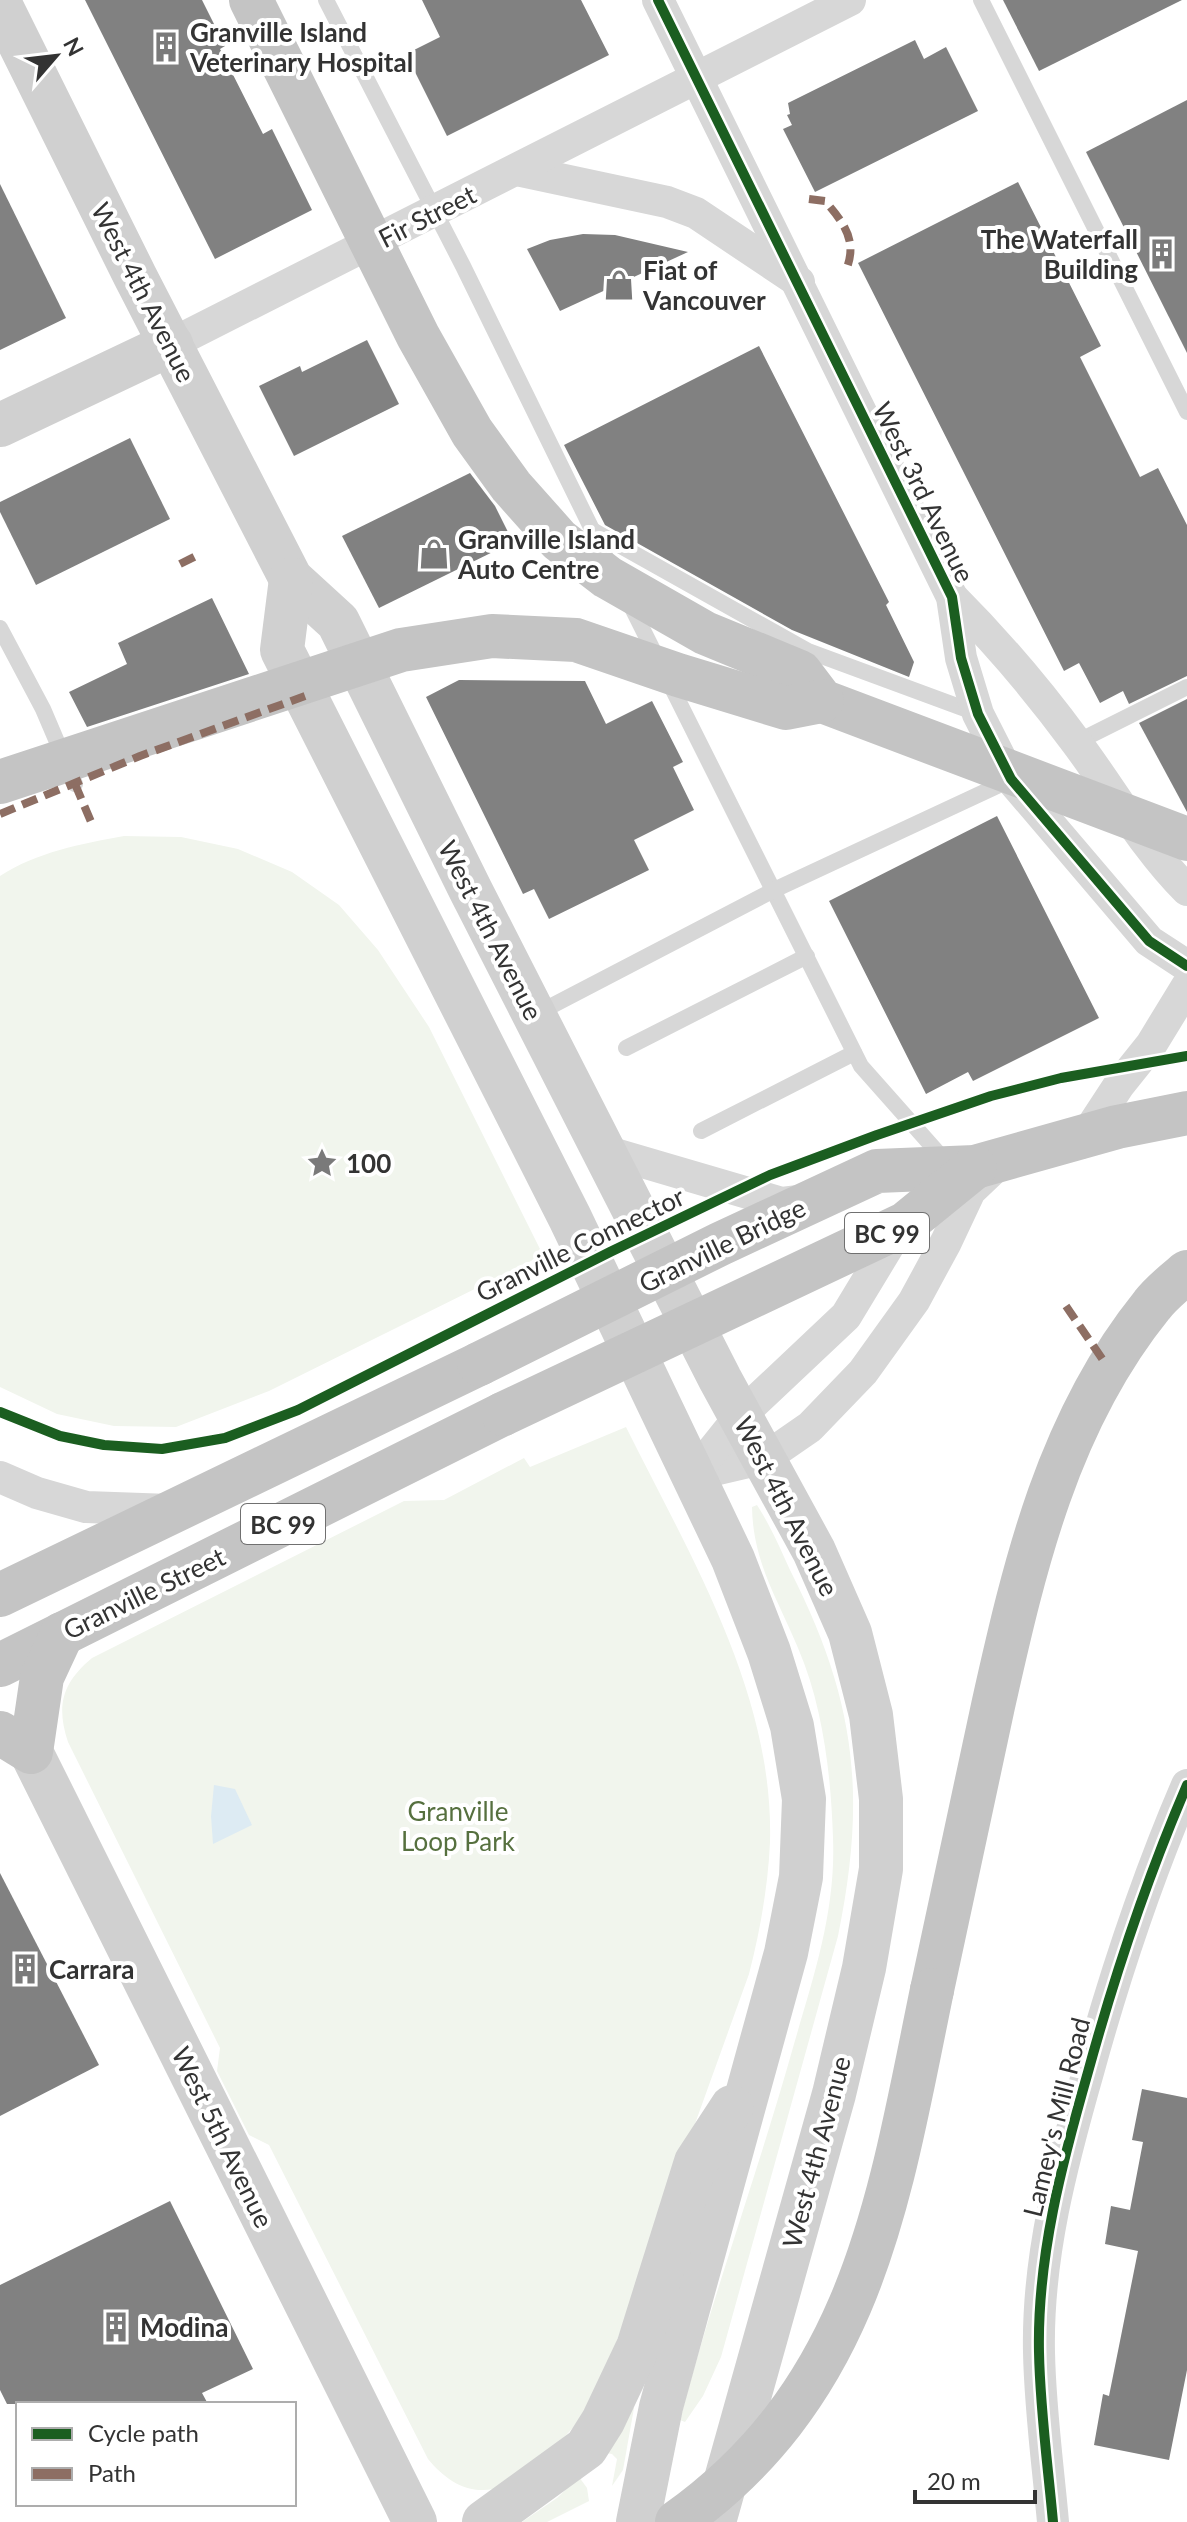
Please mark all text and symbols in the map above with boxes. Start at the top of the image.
north arrow [16,16,96,96]
place label: Granville Island Veterinary Hospital [189,16,413,78]
building icon: Granville Island Veterinary Hospital [149,30,183,64]
text: N [58,33,90,60]
street label: Fir Street [373,178,482,254]
street label: West 4th Avenue [85,197,203,387]
place label: The Waterfall Building [981,223,1138,285]
building icon: The Waterfall Building [1145,237,1179,271]
place label: Fiat of Vancouver [642,254,766,316]
shop icon: Fiat of Vancouver [602,268,636,302]
street label: West 3rd Avenue [866,397,982,587]
place label: Granville Island Auto Centre [457,523,635,585]
shop icon: Granville Island Auto Centre [417,537,451,571]
street label: West 4th Avenue [432,835,550,1025]
place icon: 100 [305,1146,339,1180]
place label: 100 [346,1147,391,1179]
street label: Granville Connector [471,1179,690,1308]
street label: Granville Bridge [633,1191,811,1299]
road number: BC 99 [845,1213,929,1253]
street label: West 4th Avenue [728,1411,846,1601]
road number: BC 99 [241,1504,325,1544]
street label: Granville Street [58,1540,231,1646]
park label: Granville Loop Park [401,1795,516,1857]
building icon: Carrara [8,1952,42,1986]
place label: Carrara [49,1953,135,1985]
street label: Lamey's Mill Road [1016,2014,1096,2220]
street label: West 5th Avenue [165,2041,281,2233]
street label: West 4th Avenue [775,2053,857,2251]
building icon: Modina [99,2310,133,2344]
place label: Modina [140,2311,228,2343]
legend [16,2402,296,2506]
text: Cycle path [88,2418,199,2447]
scale bar [915,2454,1035,2504]
text: Path [88,2458,136,2487]
text: 20 m [927,2466,981,2495]

